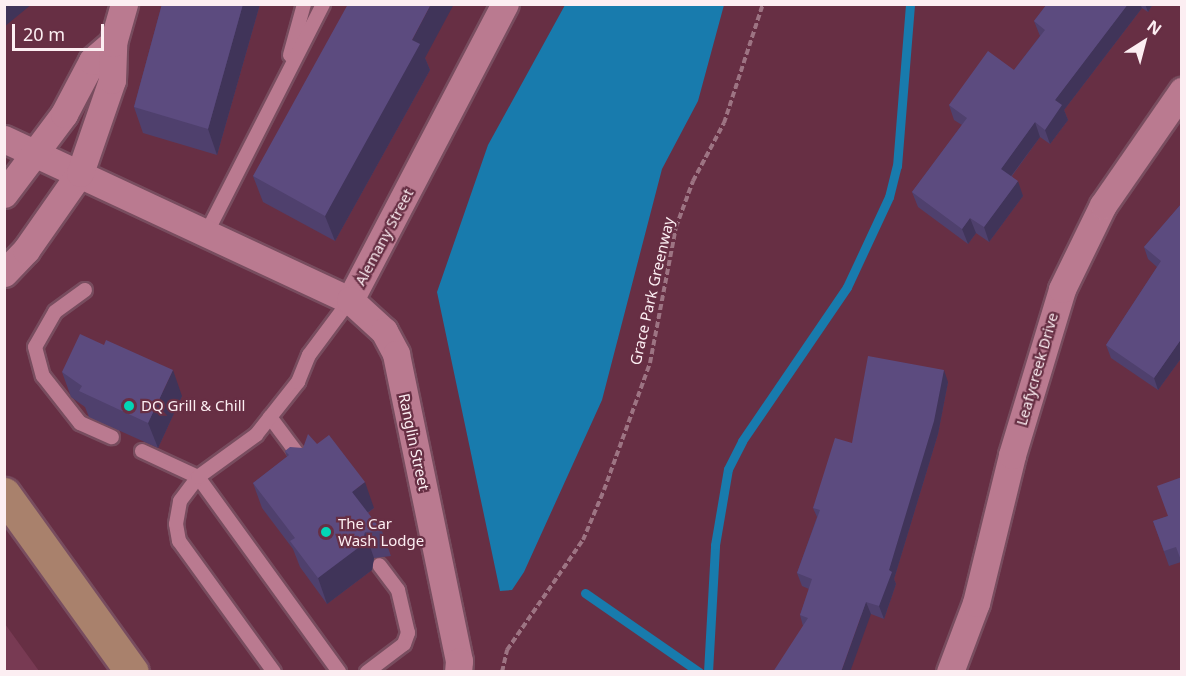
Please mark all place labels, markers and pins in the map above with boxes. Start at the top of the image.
place label: DQ Grill & Chill [141,397,245,415]
marker: DQ Grill & Chill [122,399,136,413]
place label: The Car Wash Lodge [338,514,424,549]
marker: The Car Wash Lodge [319,525,333,539]

